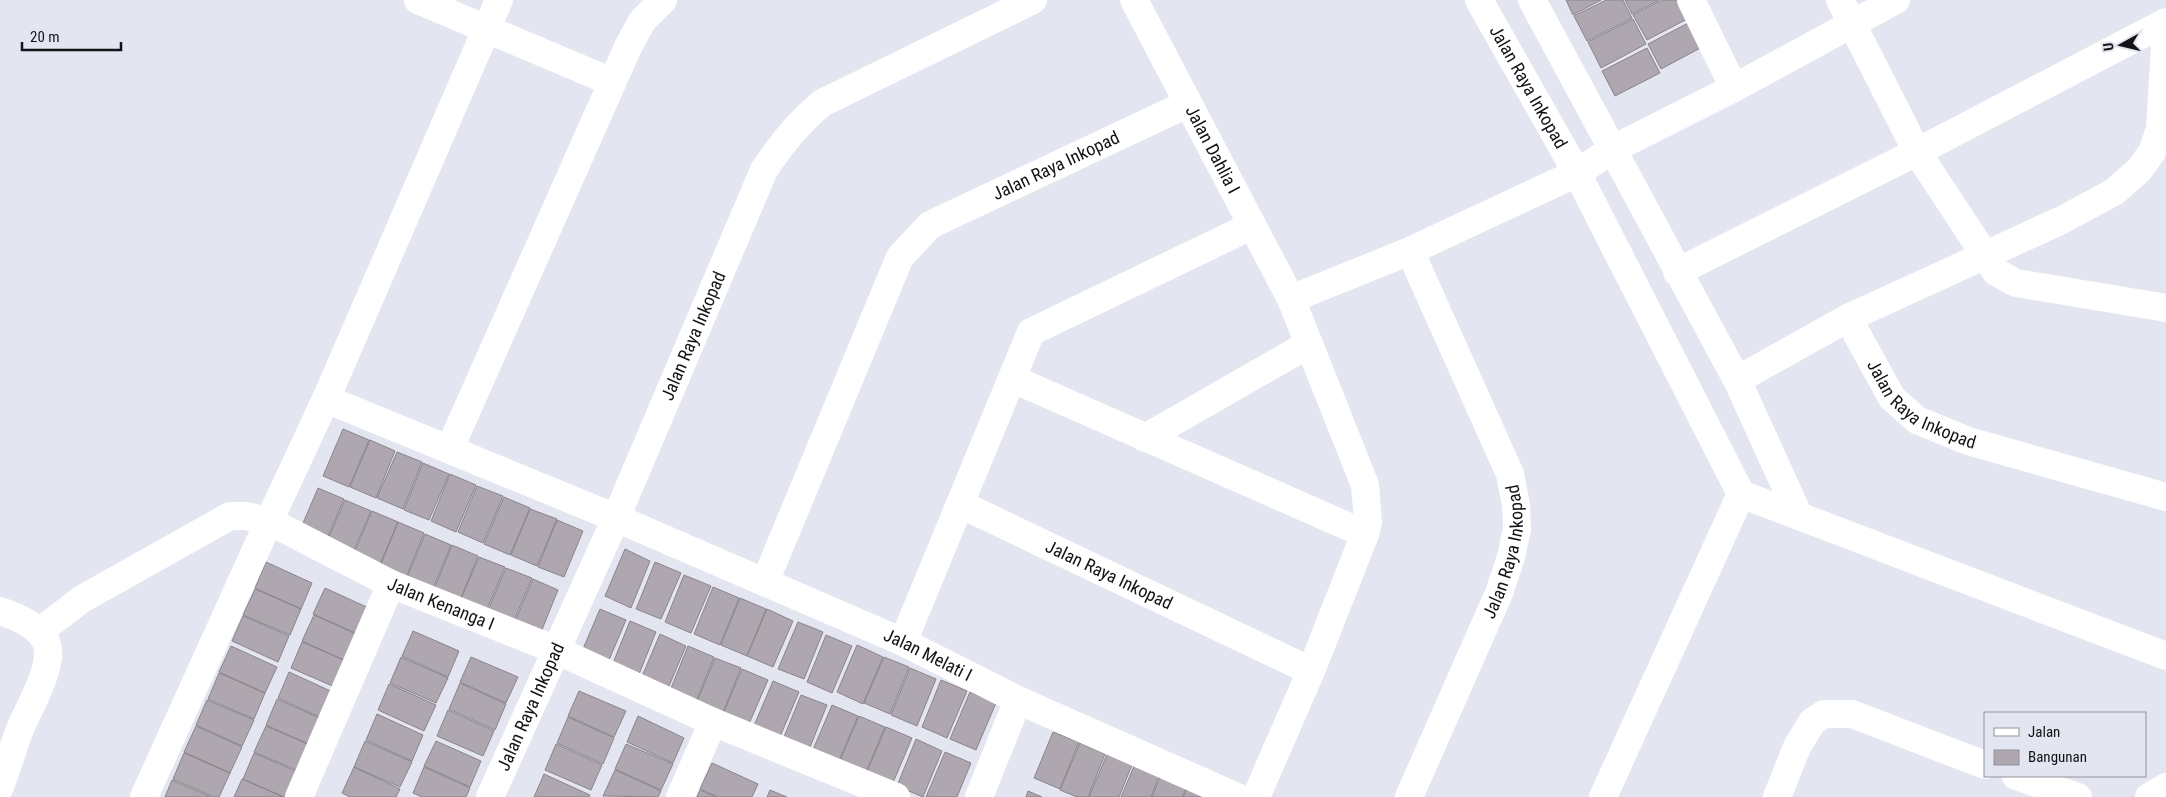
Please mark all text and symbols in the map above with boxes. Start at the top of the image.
scale bar [22,20,121,52]
north arrow [2096,20,2146,70]
street label: Jalan Raya Inkopad [1486,22,1572,152]
text: 20 m [30,28,60,46]
text: U [2100,42,2117,52]
street label: Jalan Dahlia I [1181,102,1245,197]
street label: Jalan Raya Inkopad [989,126,1123,204]
street label: Jalan Raya Inkopad [656,268,730,403]
street label: Jalan Raya Inkopad [1863,356,1978,453]
street label: Jalan Raya Inkopad [1478,483,1527,622]
street label: Jalan Raya Inkopad [1042,535,1176,614]
street label: Jalan Kenanga I [385,573,498,634]
street label: Jalan Melati I [881,624,976,685]
street label: Jalan Raya Inkopad [492,639,568,774]
legend [1984,712,2146,777]
text: Jalan [2028,723,2060,741]
text: Bangunan [2028,748,2087,766]

